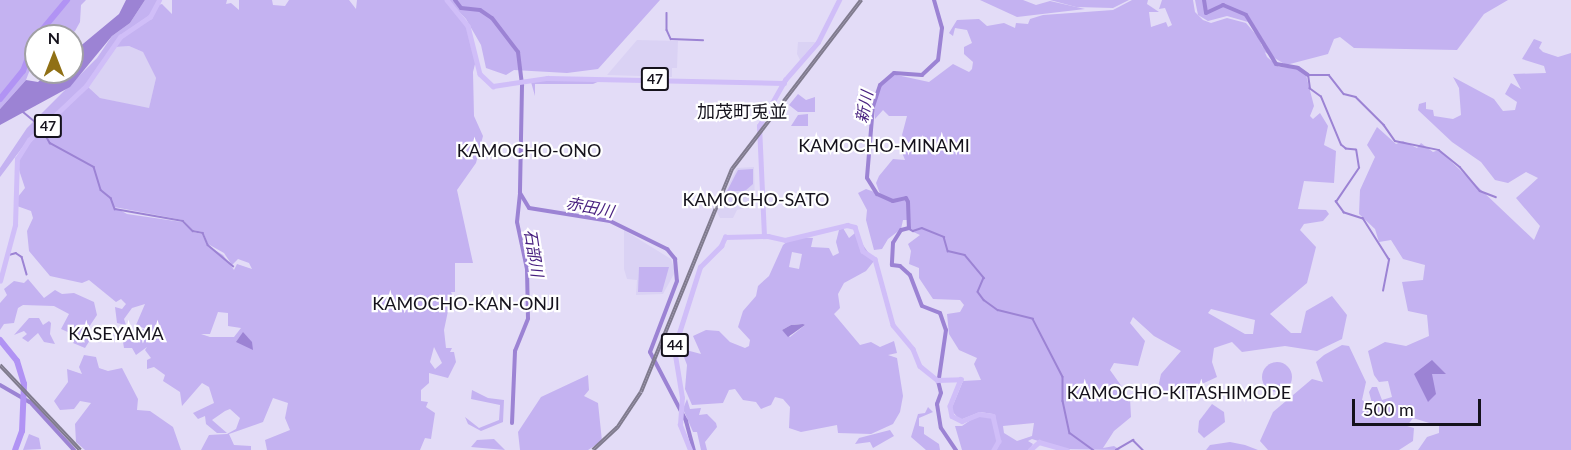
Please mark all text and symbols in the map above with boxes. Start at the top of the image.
north arrow [24,24,84,84]
text: N [48,28,60,47]
road number: 47 [640,68,670,90]
water label: 新川 [852,89,876,125]
district label: 加茂町兎並 [697,100,787,122]
road number: 47 [33,115,63,137]
district label: KAMOCHO-MINAMI [788,134,980,156]
district label: KAMOCHO-ONO [448,139,610,161]
district label: KAMOCHO-SATO [673,188,839,210]
water label: 赤田川 [565,193,615,221]
water label: 石部川 [521,228,547,278]
district label: KAMOCHO-KAN-ONJI [360,292,572,314]
district label: KASEYAMA [62,322,170,344]
road number: 44 [660,334,690,356]
district label: KAMOCHO-KITASHIMODE [1053,381,1305,403]
scale bar [1355,387,1484,425]
text: 500 m [1363,398,1414,420]

